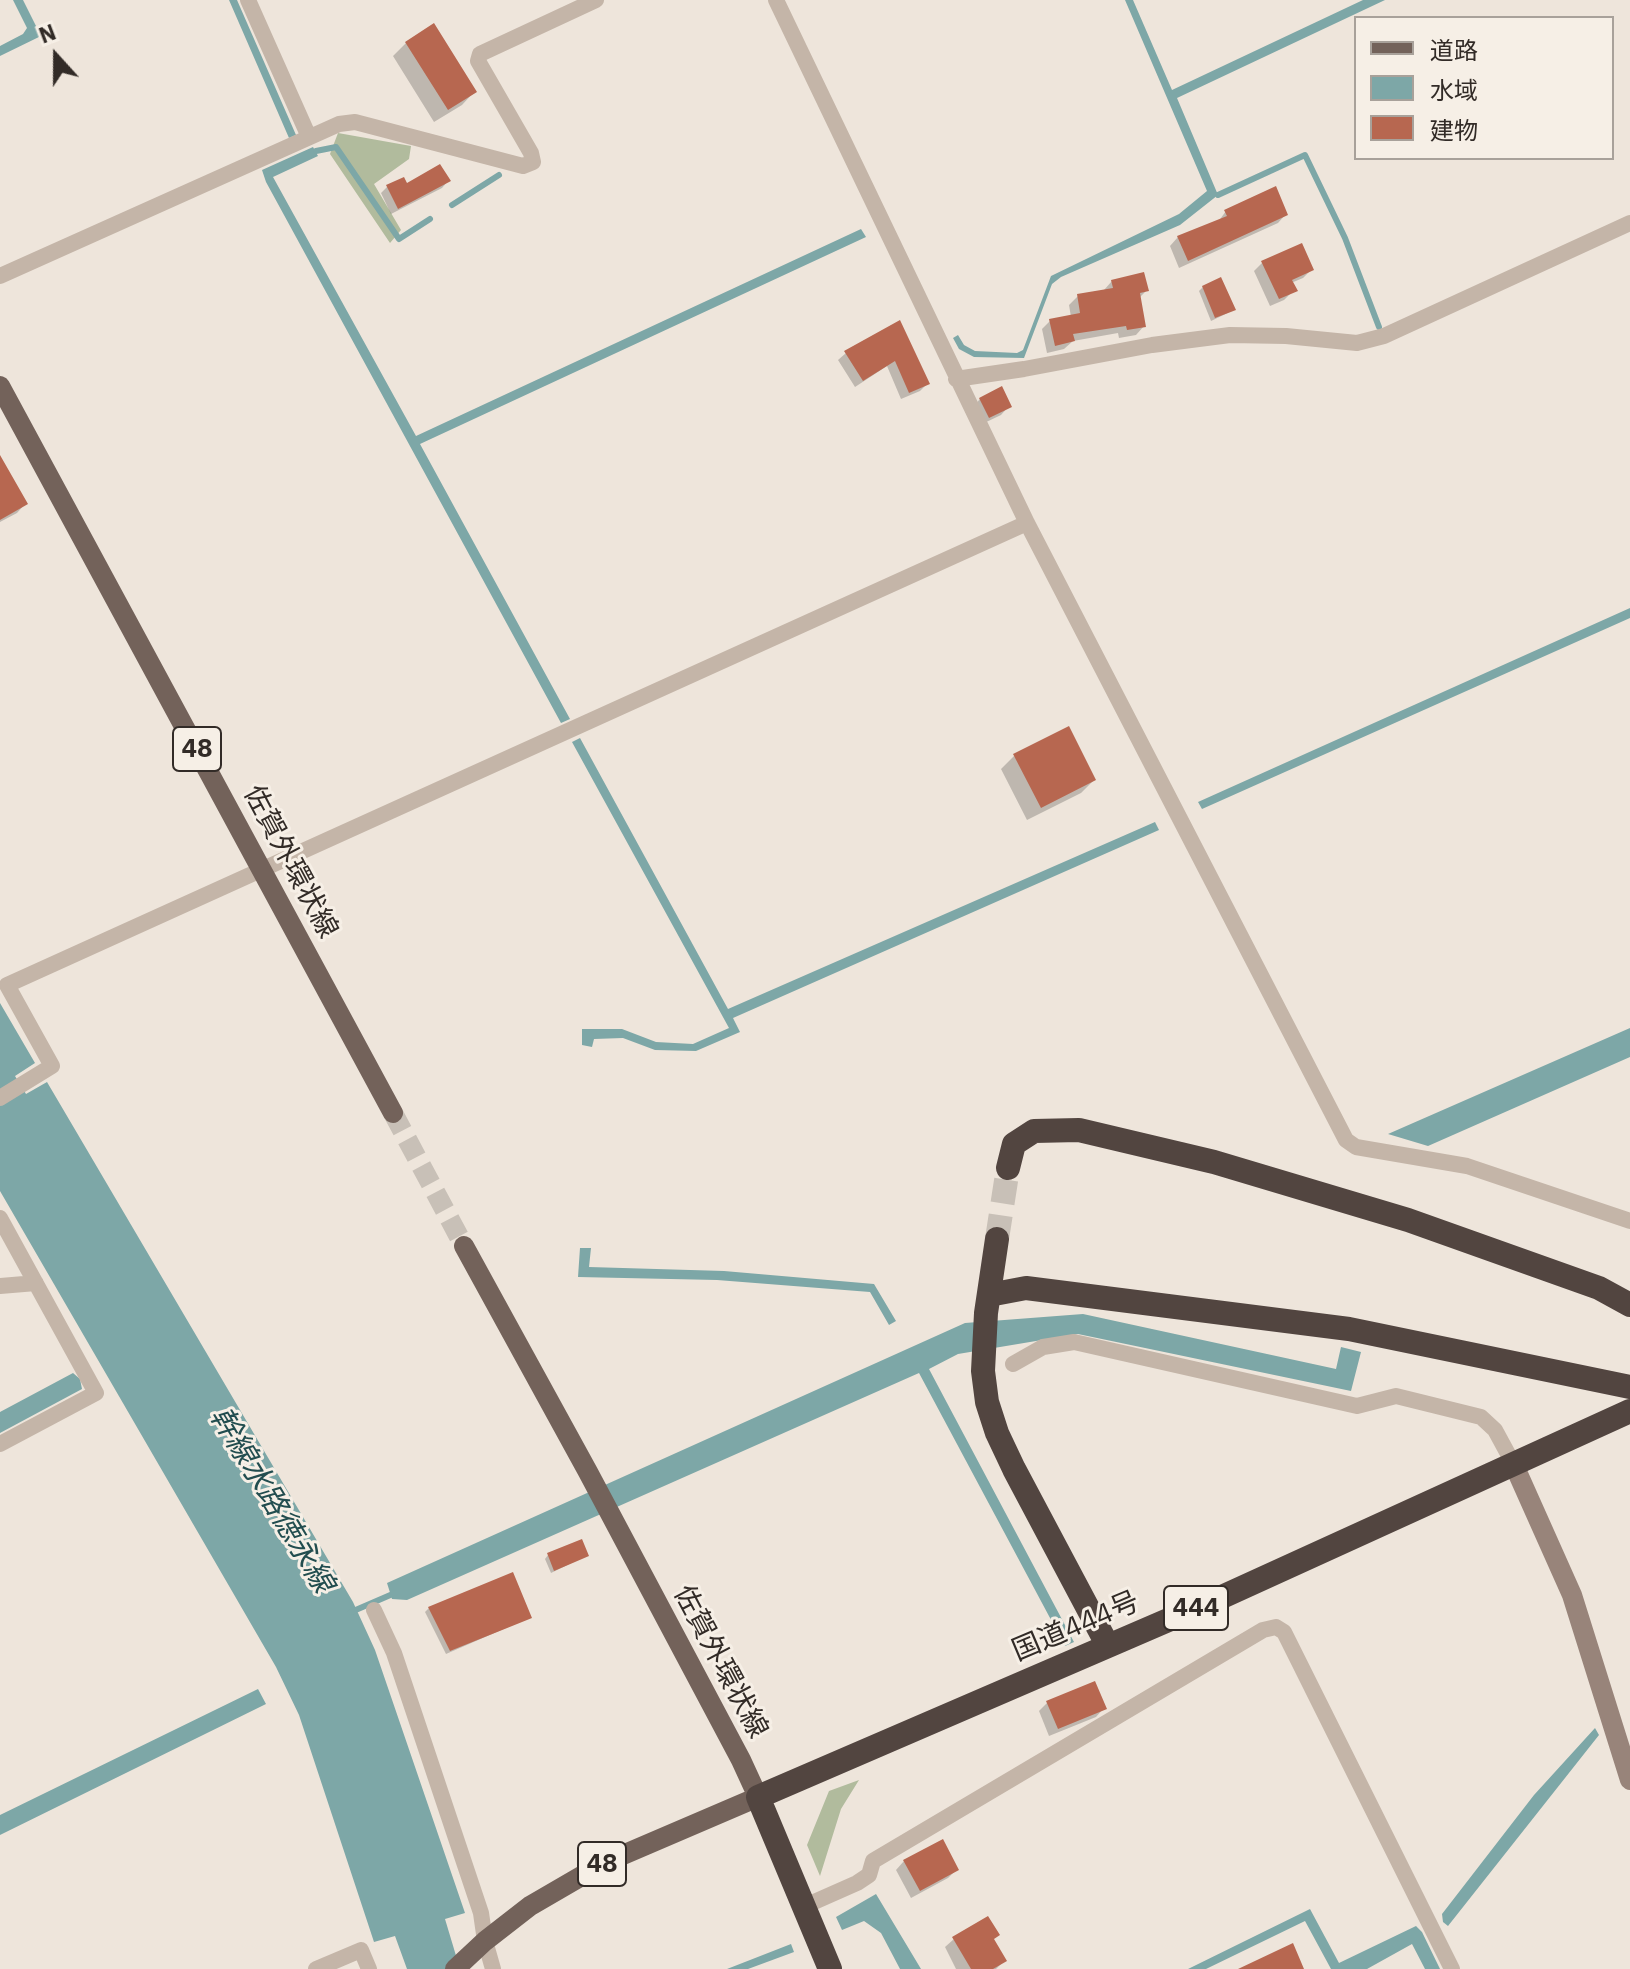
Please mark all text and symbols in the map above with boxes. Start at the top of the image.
north arrow [16,16,96,96]
legend [1354,16,1614,160]
text: N [35,17,60,50]
text: 道路 [1430,34,1478,66]
text: 水域 [1430,74,1478,106]
text: 建物 [1430,114,1478,146]
road number: 48 [173,727,221,771]
street label: 佐賀外環状線 [236,780,344,944]
water label: 幹線水路徳永線 [201,1401,341,1599]
street label: 佐賀外環状線 [666,1580,774,1744]
street label: 国道444号 [1008,1585,1144,1669]
road number: 444 [1164,1586,1228,1630]
road number: 48 [578,1842,626,1886]

